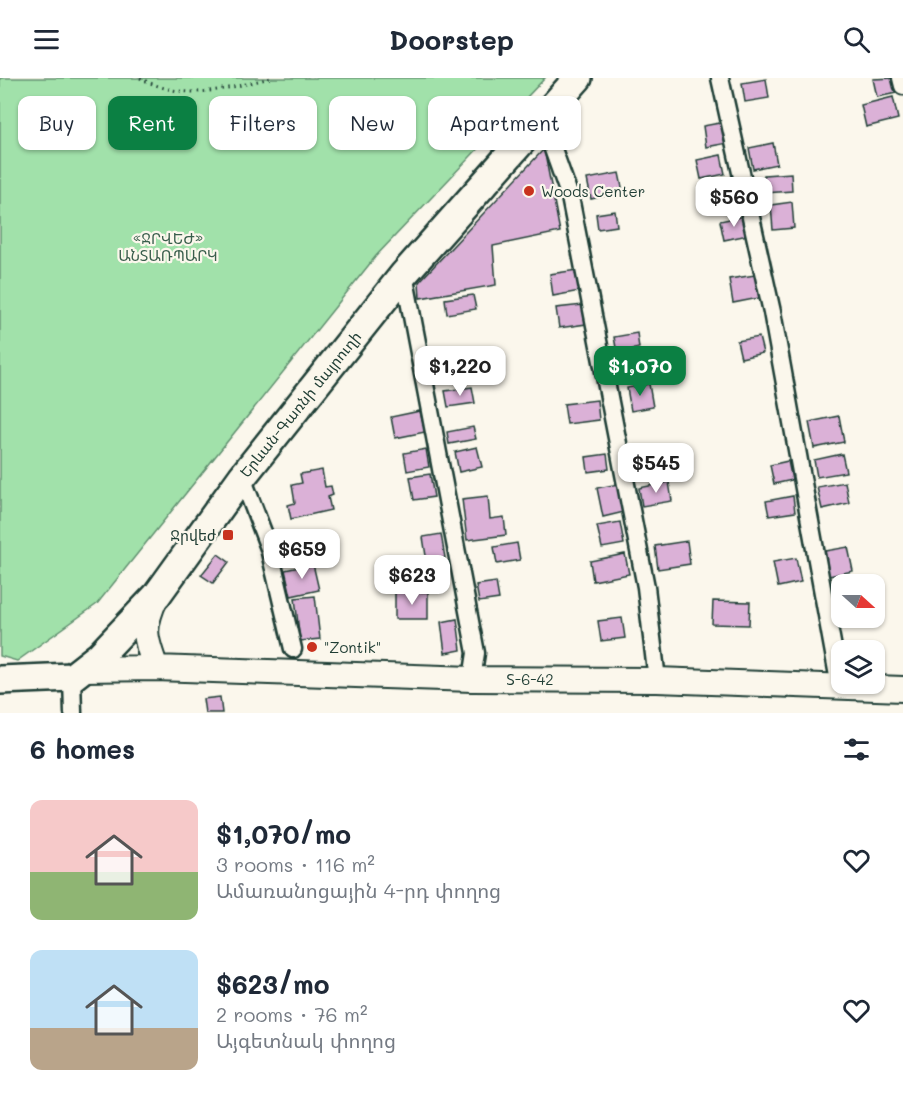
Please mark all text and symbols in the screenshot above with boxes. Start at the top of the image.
text: Doorstep [389,22,514,57]
icon: menu [30,23,63,56]
icon: search [840,23,873,56]
chip: Buy [18,96,96,150]
chip: Rent [108,96,197,150]
chip: Filters [209,96,317,150]
chip: New [329,96,416,150]
chip: Apartment [428,96,581,150]
pin: $560 [698,177,770,228]
place label: Woods Center [541,181,645,201]
text: $560 [710,183,759,209]
marker: Woods Center [522,184,536,198]
park label: «ՋՐՎԵԺ» ԱՆՏԱՌՊԱՐԿ [118,228,218,265]
street label: Երևան-Գառնի մայրուղի [235,327,365,481]
pin: $1,220 [411,346,509,397]
pin: $1,070 [591,346,689,397]
text: $1,220 [429,352,491,378]
text: $1,070 [608,352,672,378]
pin: $545 [620,443,692,494]
text: $545 [632,449,680,475]
place label: Ջրվեժ [170,525,217,545]
marker: Ջրվեժ [221,528,235,542]
pin: $659 [266,529,338,580]
text: $659 [278,535,326,561]
pin: $623 [376,555,448,606]
text: $623 [388,561,436,587]
north arrow [831,574,885,628]
map controls [831,574,885,694]
place label: "Zontik" [324,637,381,657]
marker: "Zontik" [305,640,319,654]
button: layers [831,640,885,694]
street label: Տ-6-42 [506,669,554,689]
text: 6 homes [30,732,135,766]
icon: filters [840,733,873,766]
text: $1,070/mo [216,817,351,851]
icon: home [78,824,150,896]
icon: heart [840,844,873,877]
text: 3 rooms · 116 m² [216,851,375,877]
text: Ամառանոցային 4-րդ փողոց [216,877,501,903]
text: $623/mo [216,967,330,1001]
icon: home [78,974,150,1046]
icon: heart [840,994,873,1027]
text: 2 rooms · 76 m² [216,1001,368,1027]
text: Այգետնակ փողոց [216,1027,396,1053]

